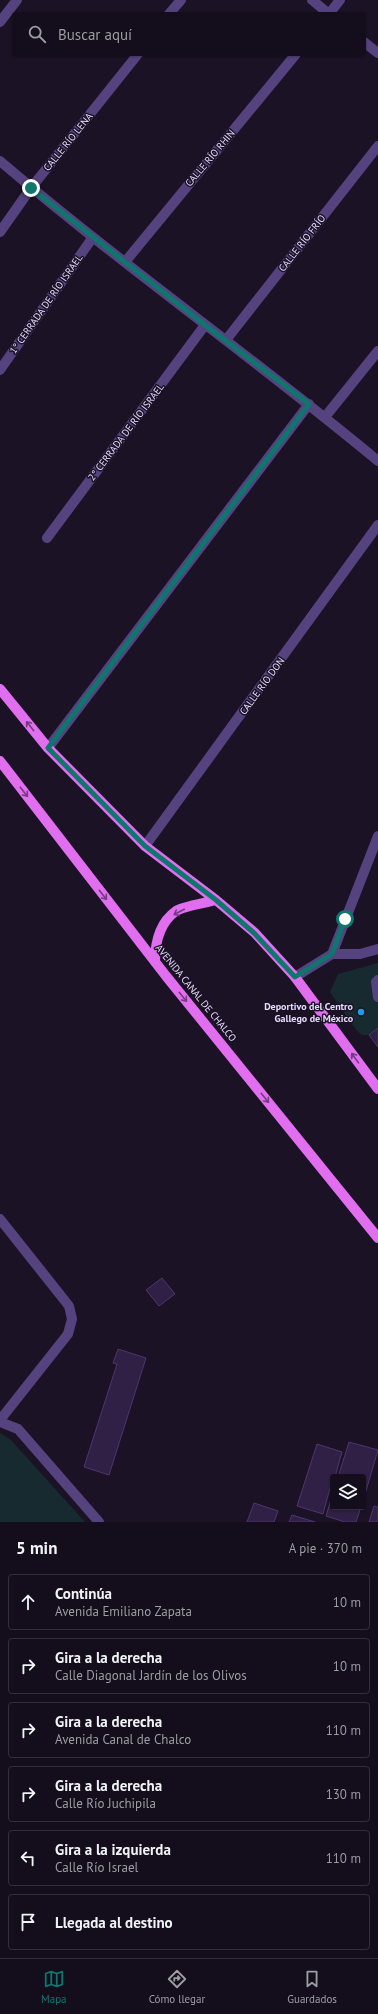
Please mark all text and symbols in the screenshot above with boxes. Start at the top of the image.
search box [12,12,366,56]
icon: search [26,23,48,45]
text: Buscar aquí [58,25,132,44]
street label: CALLE RÍO LENA [41,110,96,174]
street label: CALLE RÍO RHIN [182,127,238,189]
route end [22,179,40,197]
street label: CALLE RÍO FRÍO [276,212,328,274]
street label: 1° CERRADA DE RÍO ISRAEL [7,252,85,356]
street label: 2° CERRADA DE RÍO ISRAEL [85,381,167,483]
street label: CALLE RÍO DON [237,655,287,717]
one-way arrow [26,721,35,732]
one-way arrow [20,786,28,797]
one-way arrow [99,889,107,900]
one-way arrow [173,909,185,916]
route start [336,910,354,928]
street label: AVENIDA CANAL DE CHALCO [153,942,239,1044]
one-way arrow [178,992,187,1002]
place label: Deportivo del Centro Gallego de México [264,1000,354,1025]
marker: Deportivo del Centro Gallego de México [356,1007,366,1017]
one-way arrow [351,1052,359,1063]
one-way arrow [260,1093,269,1103]
map controls [330,1474,366,1510]
button: layers [330,1474,366,1510]
text: 5 min [16,1537,57,1559]
text: A pie · 370 m [289,1540,362,1557]
text: Continúa [55,1584,112,1603]
icon: ahead [17,1591,39,1613]
text: 10 m [333,1594,361,1611]
text: Avenida Emiliano Zapata [55,1603,192,1620]
text: Gira a la derecha [55,1648,162,1667]
icon: right [17,1655,39,1677]
text: 10 m [333,1658,361,1675]
text: Calle Diagonal Jardín de los Olivos [55,1667,247,1684]
text: Gira a la derecha [55,1712,162,1731]
icon: right [17,1719,39,1741]
text: 110 m [326,1722,361,1739]
text: Avenida Canal de Chalco [55,1731,191,1748]
text: Gira a la derecha [55,1776,162,1795]
icon: right [17,1783,39,1805]
text: 130 m [326,1786,361,1803]
text: Calle Río Juchipila [55,1795,156,1812]
text: Gira a la izquierda [55,1840,171,1859]
icon: left [17,1847,39,1869]
text: 110 m [326,1850,361,1867]
text: Calle Río Israel [55,1859,138,1876]
icon: arrive [17,1911,39,1933]
text: Llegada al destino [55,1913,173,1932]
tab: Mapa [41,1968,67,2006]
tab: Cómo llegar [149,1968,205,2006]
tab: Guardados [287,1968,337,2006]

